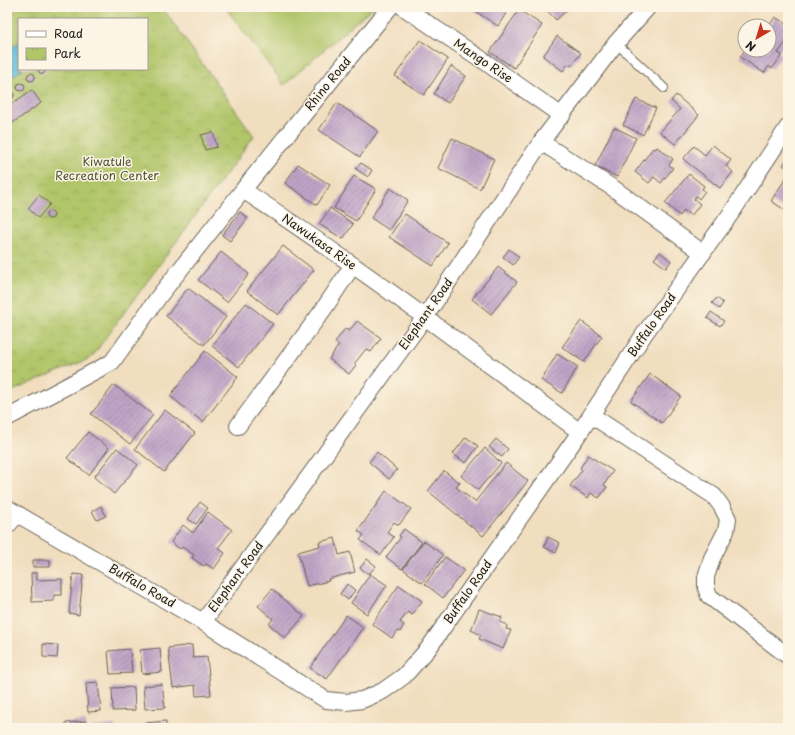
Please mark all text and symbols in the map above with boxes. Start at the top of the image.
legend [18,18,148,70]
north arrow [737,18,777,58]
text: Road [54,24,83,42]
street label: Mango Rise [450,34,517,87]
text: N [742,37,759,56]
text: Park [54,44,81,62]
street label: Rhino Road [300,52,355,114]
park label: Kiwatule Recreation Center [55,152,159,184]
street label: Nawukasa Rise [279,209,360,274]
street label: Elephant Road [394,274,457,353]
street label: Buffalo Road [622,289,680,360]
street label: Elephant Road [203,537,267,616]
street label: Buffalo Road [438,556,496,627]
street label: Buffalo Road [106,559,179,612]

